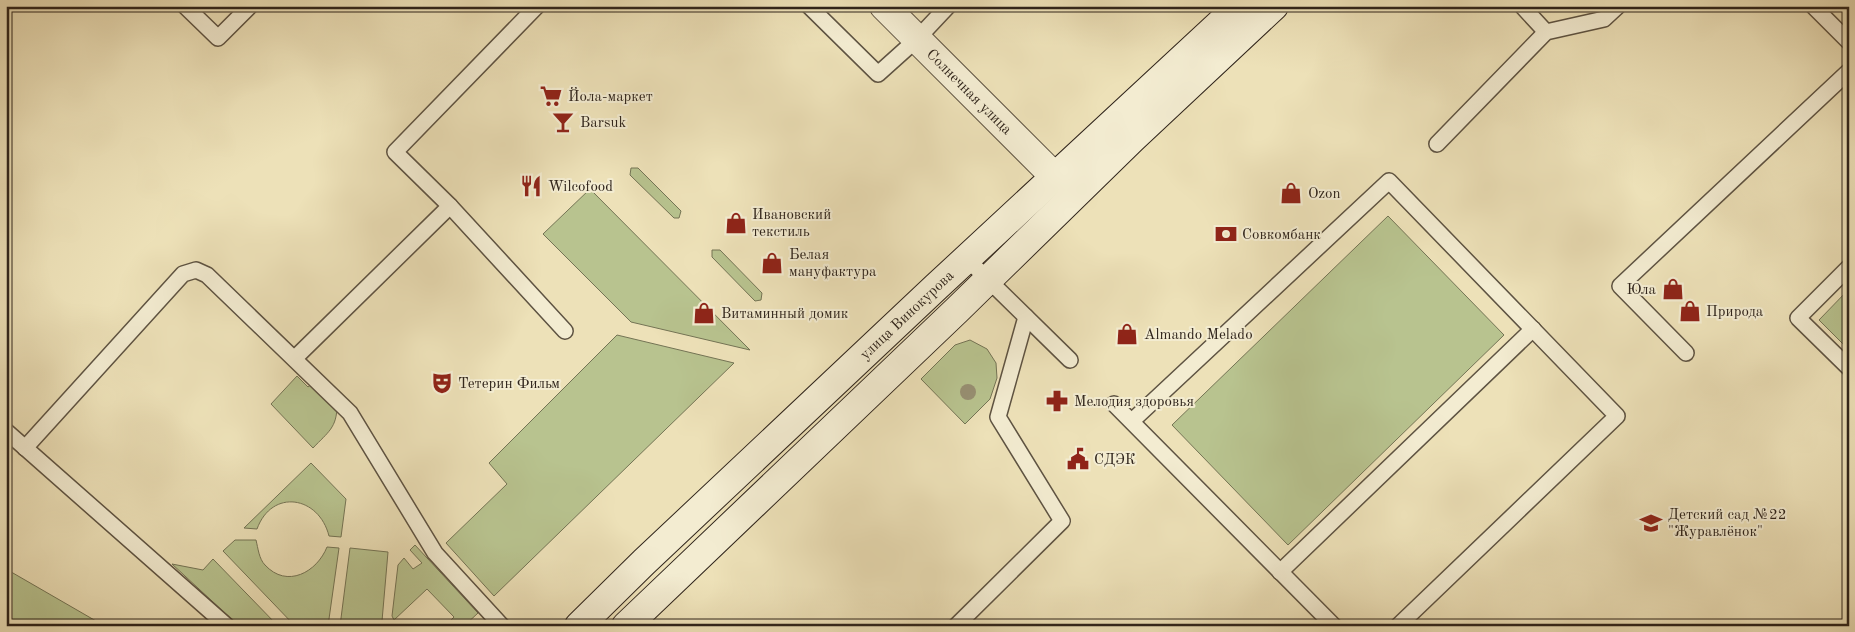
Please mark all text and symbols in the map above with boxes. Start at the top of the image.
street label: Солнечная улица [923,47,1014,139]
supermarket icon: Йола-маркет [538,83,564,109]
place label: Йола-маркет [568,86,653,105]
bar icon: Barsuk [550,109,576,135]
place label: Barsuk [580,116,626,131]
restaurant icon: Wilcofood [518,173,544,199]
place label: Wilcofood [548,180,613,195]
shop icon: Ozon [1278,180,1304,206]
place label: Ozon [1308,187,1341,202]
place label: Ивановский текстиль [752,208,831,240]
shop icon: Ивановский текстиль [723,210,749,236]
bank icon: Совкомбанк [1213,221,1239,247]
place label: Совкомбанк [1242,228,1321,243]
place label: Белая мануфактура [789,248,877,280]
shop icon: Белая мануфактура [759,250,785,276]
street label: улица Винокурова [858,268,958,363]
shop icon: Юла [1660,276,1686,302]
place label: Юла [1627,283,1657,298]
shop icon: Природа [1677,298,1703,324]
shop icon: Витаминный домик [691,300,717,326]
place label: Природа [1706,305,1764,320]
place label: Витаминный домик [721,307,849,322]
shop icon: Almando Melado [1114,321,1140,347]
place label: Almando Melado [1144,328,1253,343]
theatre icon: Тетерин Фильм [429,370,455,396]
place label: Тетерин Фильм [458,377,560,392]
pharmacy icon: Мелодия здоровья [1044,388,1070,414]
place label: Мелодия здоровья [1074,395,1194,410]
public building icon: СДЭК [1065,446,1091,472]
place label: СДЭК [1094,453,1136,468]
place label: Детский сад №22 "Журавлёнок" [1668,508,1786,540]
school or university icon: Детский сад №22 "Журавлёнок" [1638,510,1664,536]

